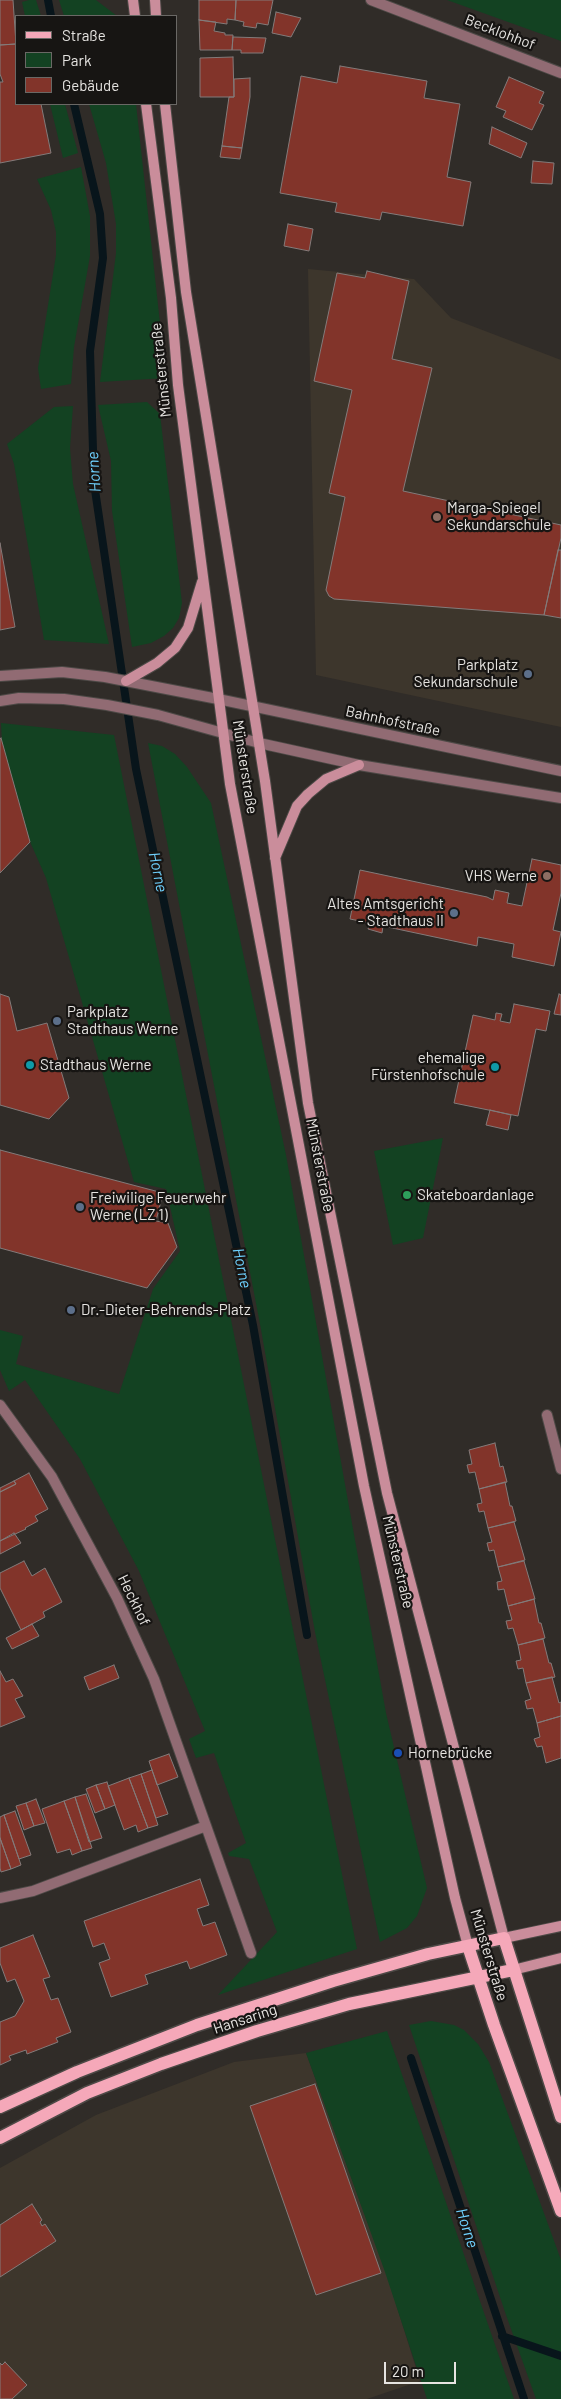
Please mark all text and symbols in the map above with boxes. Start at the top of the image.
street label: Becklohhof [462,10,538,54]
legend [15,15,178,105]
text: Straße [62,26,106,44]
text: Park [62,51,91,69]
text: Gebäude [62,76,119,94]
street label: Münsterstraße [147,322,175,418]
water label: Horne [83,451,105,493]
place label: Marga-Spiegel Sekundarschule [447,499,551,534]
marker: Marga-Spiegel Sekundarschule [431,511,443,523]
place label: Parkplatz Sekundarschule [414,656,518,691]
marker: Parkplatz Sekundarschule [522,668,534,680]
street label: Bahnhofstraße [344,702,442,740]
street label: Münsterstraße [229,719,261,815]
water label: Horne [144,850,172,894]
place label: VHS Werne [465,867,537,885]
marker: VHS Werne [541,870,553,882]
place label: Altes Amtsgericht - Stadthaus II [327,895,444,930]
marker: Altes Amtsgericht - Stadthaus II [448,907,460,919]
place label: Parkplatz Stadthaus Werne [67,1003,178,1038]
marker: Parkplatz Stadthaus Werne [51,1015,63,1027]
place label: ehemalige Fürstenhofschule [371,1049,485,1084]
place label: Stadthaus Werne [40,1056,151,1074]
marker: Stadthaus Werne [24,1059,36,1071]
marker: ehemalige Fürstenhofschule [489,1061,501,1073]
street label: Münsterstraße [302,1117,338,1213]
place label: Skateboardanlage [417,1186,534,1204]
place label: Freiwilige Feuerwehr Werne (LZ 1) [90,1189,226,1224]
marker: Skateboardanlage [401,1189,413,1201]
marker: Freiwilige Feuerwehr Werne (LZ 1) [74,1201,86,1213]
water label: Horne [228,1246,256,1290]
place label: Dr.-Dieter-Behrends-Platz [81,1301,251,1319]
marker: Dr.-Dieter-Behrends-Platz [65,1304,77,1316]
street label: Münsterstraße [379,1514,417,1610]
street label: Heckhof [114,1572,154,1628]
place label: Hornebrücke [408,1744,492,1762]
marker: Hornebrücke [392,1747,404,1759]
street label: Münsterstraße [467,1907,511,2003]
street label: Hansaring [211,2000,279,2038]
water label: Horne [452,2206,482,2250]
scale bar [386,2352,458,2384]
text: 20 m [392,2362,424,2380]

